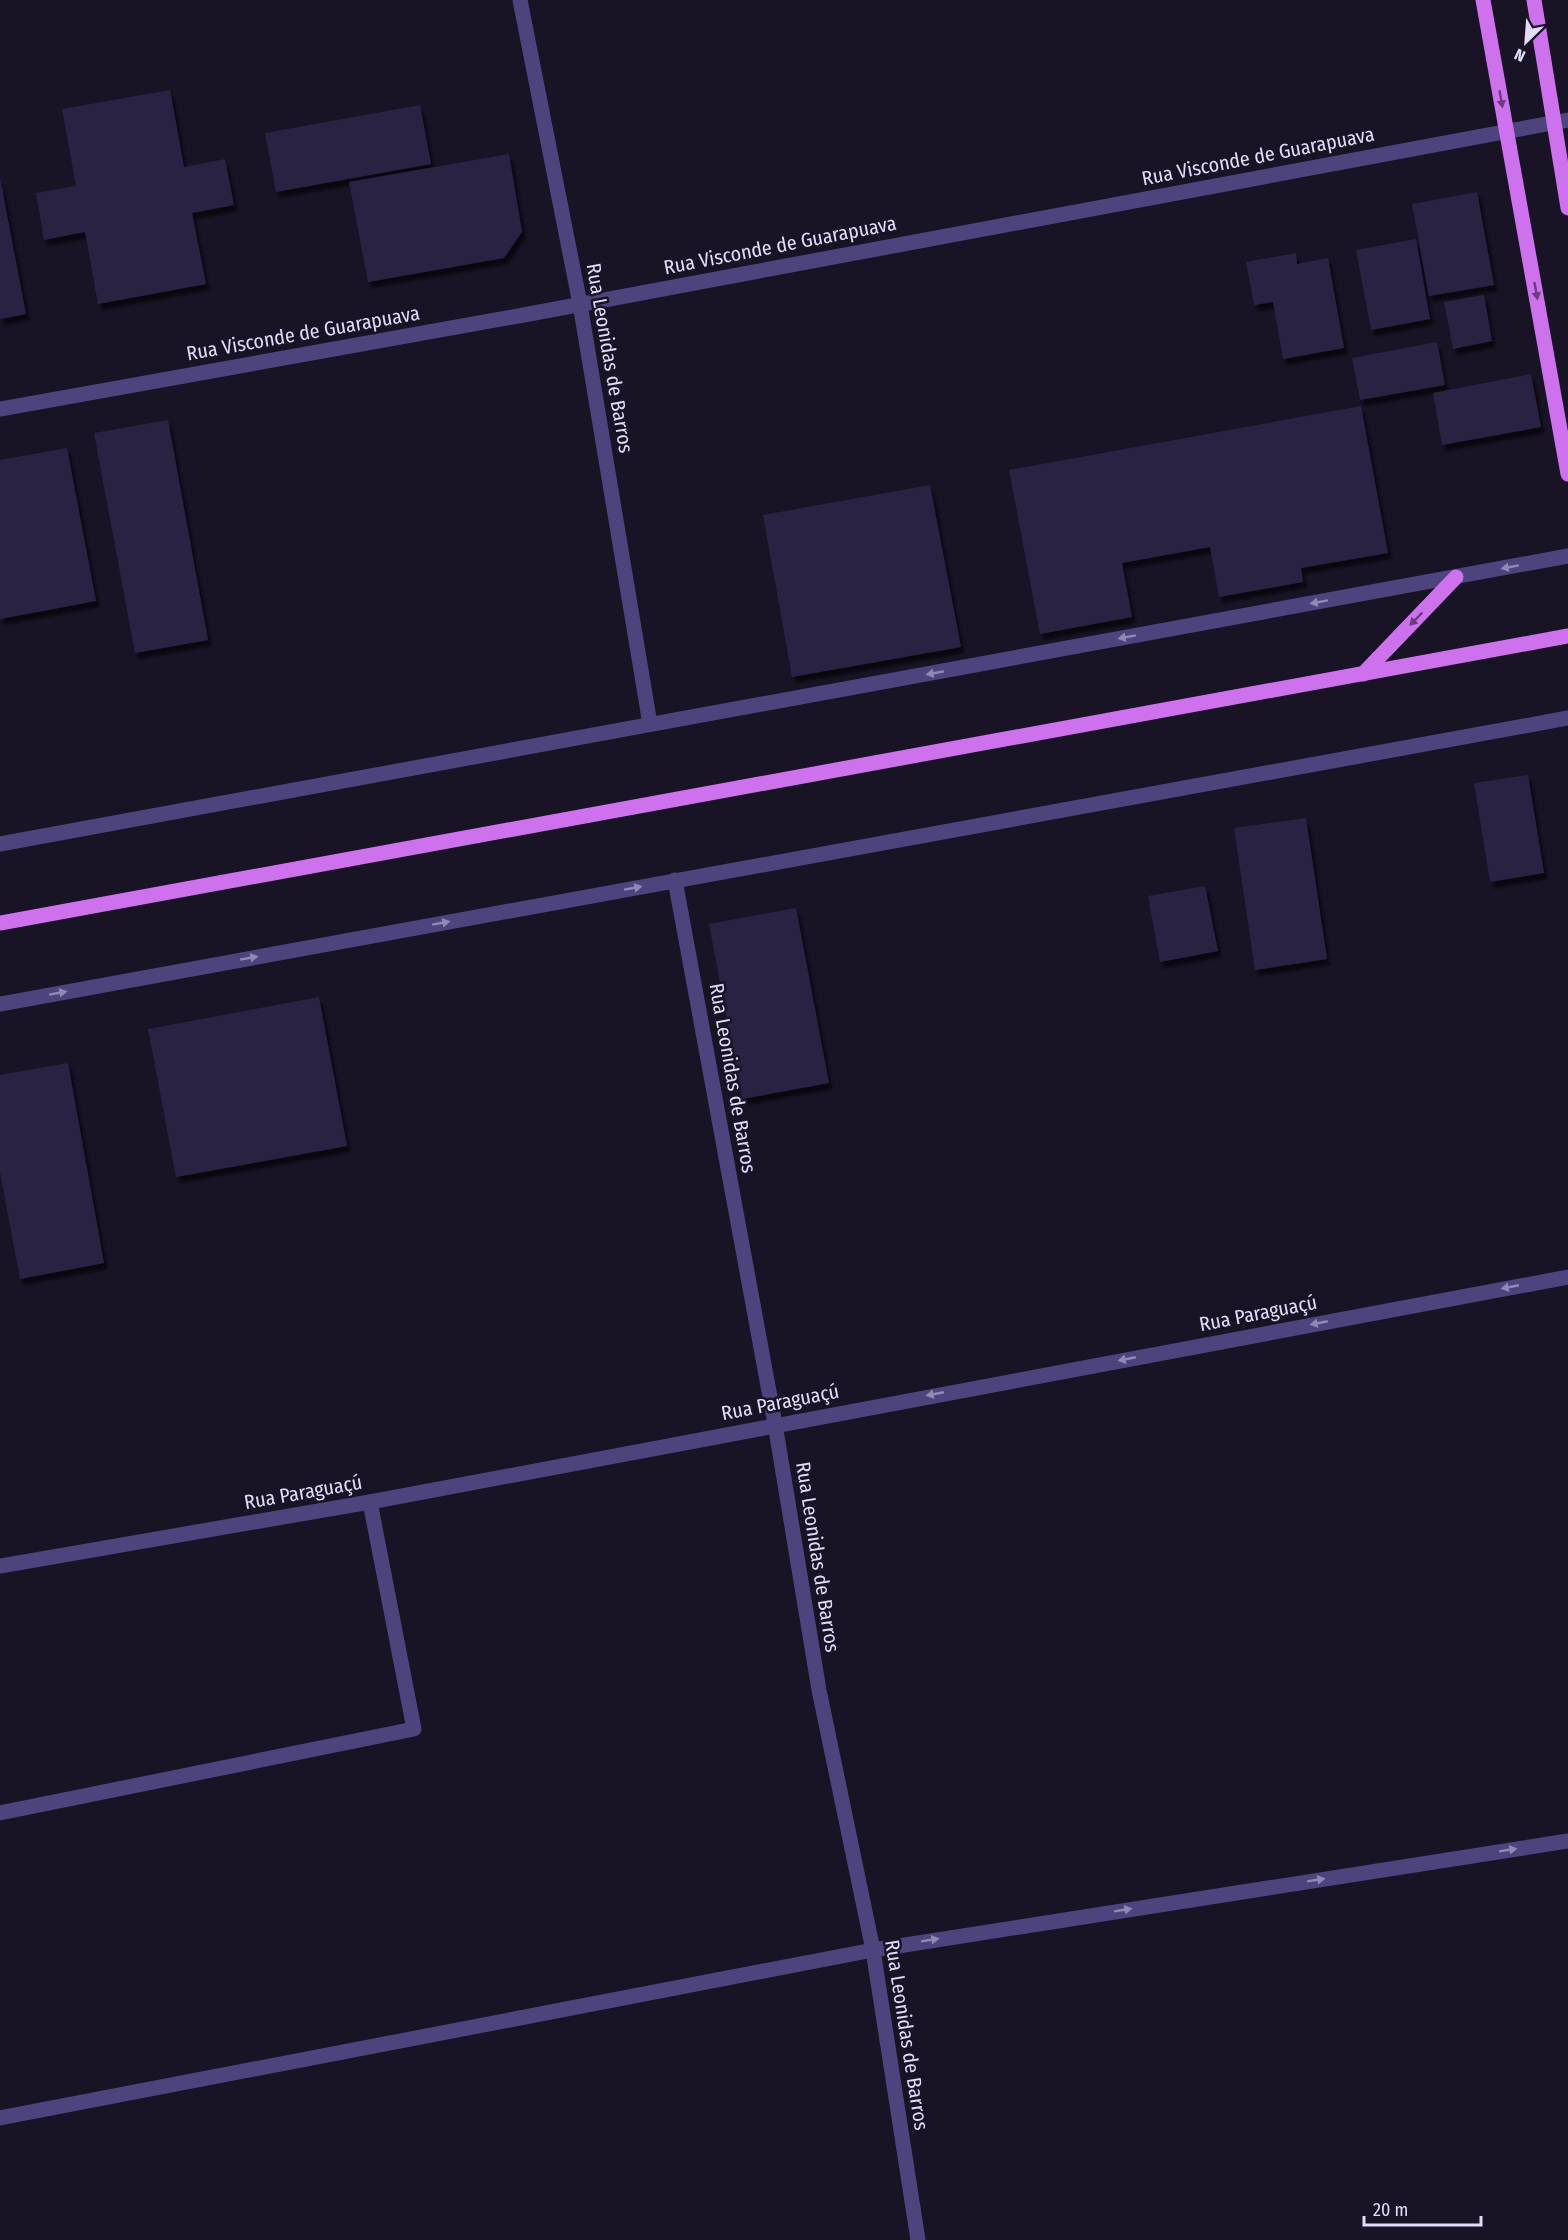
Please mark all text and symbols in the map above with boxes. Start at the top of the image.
north arrow [1496,12,1556,72]
text: N [1512,45,1528,66]
one-way arrow [1497,90,1506,109]
street label: Rua Visconde de Guarapuava [1140,122,1376,190]
street label: Rua Visconde de Guarapuava [662,211,898,279]
street label: Rua Leonidas de Barros [581,261,639,455]
one-way arrow [1531,281,1540,300]
street label: Rua Visconde de Guarapuava [185,301,421,365]
one-way arrow [1501,563,1520,572]
one-way arrow [1309,598,1328,607]
one-way arrow [1409,612,1423,626]
one-way arrow [1117,633,1136,642]
one-way arrow [925,669,944,678]
one-way arrow [624,883,643,892]
one-way arrow [432,918,451,927]
one-way arrow [240,953,259,962]
street label: Rua Leonidas de Barros [704,981,762,1175]
one-way arrow [48,988,67,997]
one-way arrow [1501,1283,1520,1292]
street label: Rua Paraguaçú [1197,1290,1319,1336]
one-way arrow [1309,1319,1328,1328]
one-way arrow [1117,1354,1136,1363]
street label: Rua Paraguaçú [719,1379,841,1425]
one-way arrow [926,1390,945,1399]
street label: Rua Leonidas de Barros [791,1460,845,1654]
street label: Rua Paraguaçú [242,1470,364,1514]
one-way arrow [1499,1845,1518,1854]
one-way arrow [1306,1875,1325,1884]
one-way arrow [1114,1906,1133,1915]
one-way arrow [921,1936,940,1945]
street label: Rua Leonidas de Barros [880,1938,934,2132]
scale bar [1364,2189,1481,2227]
text: 20 m [1373,2199,1408,2221]

